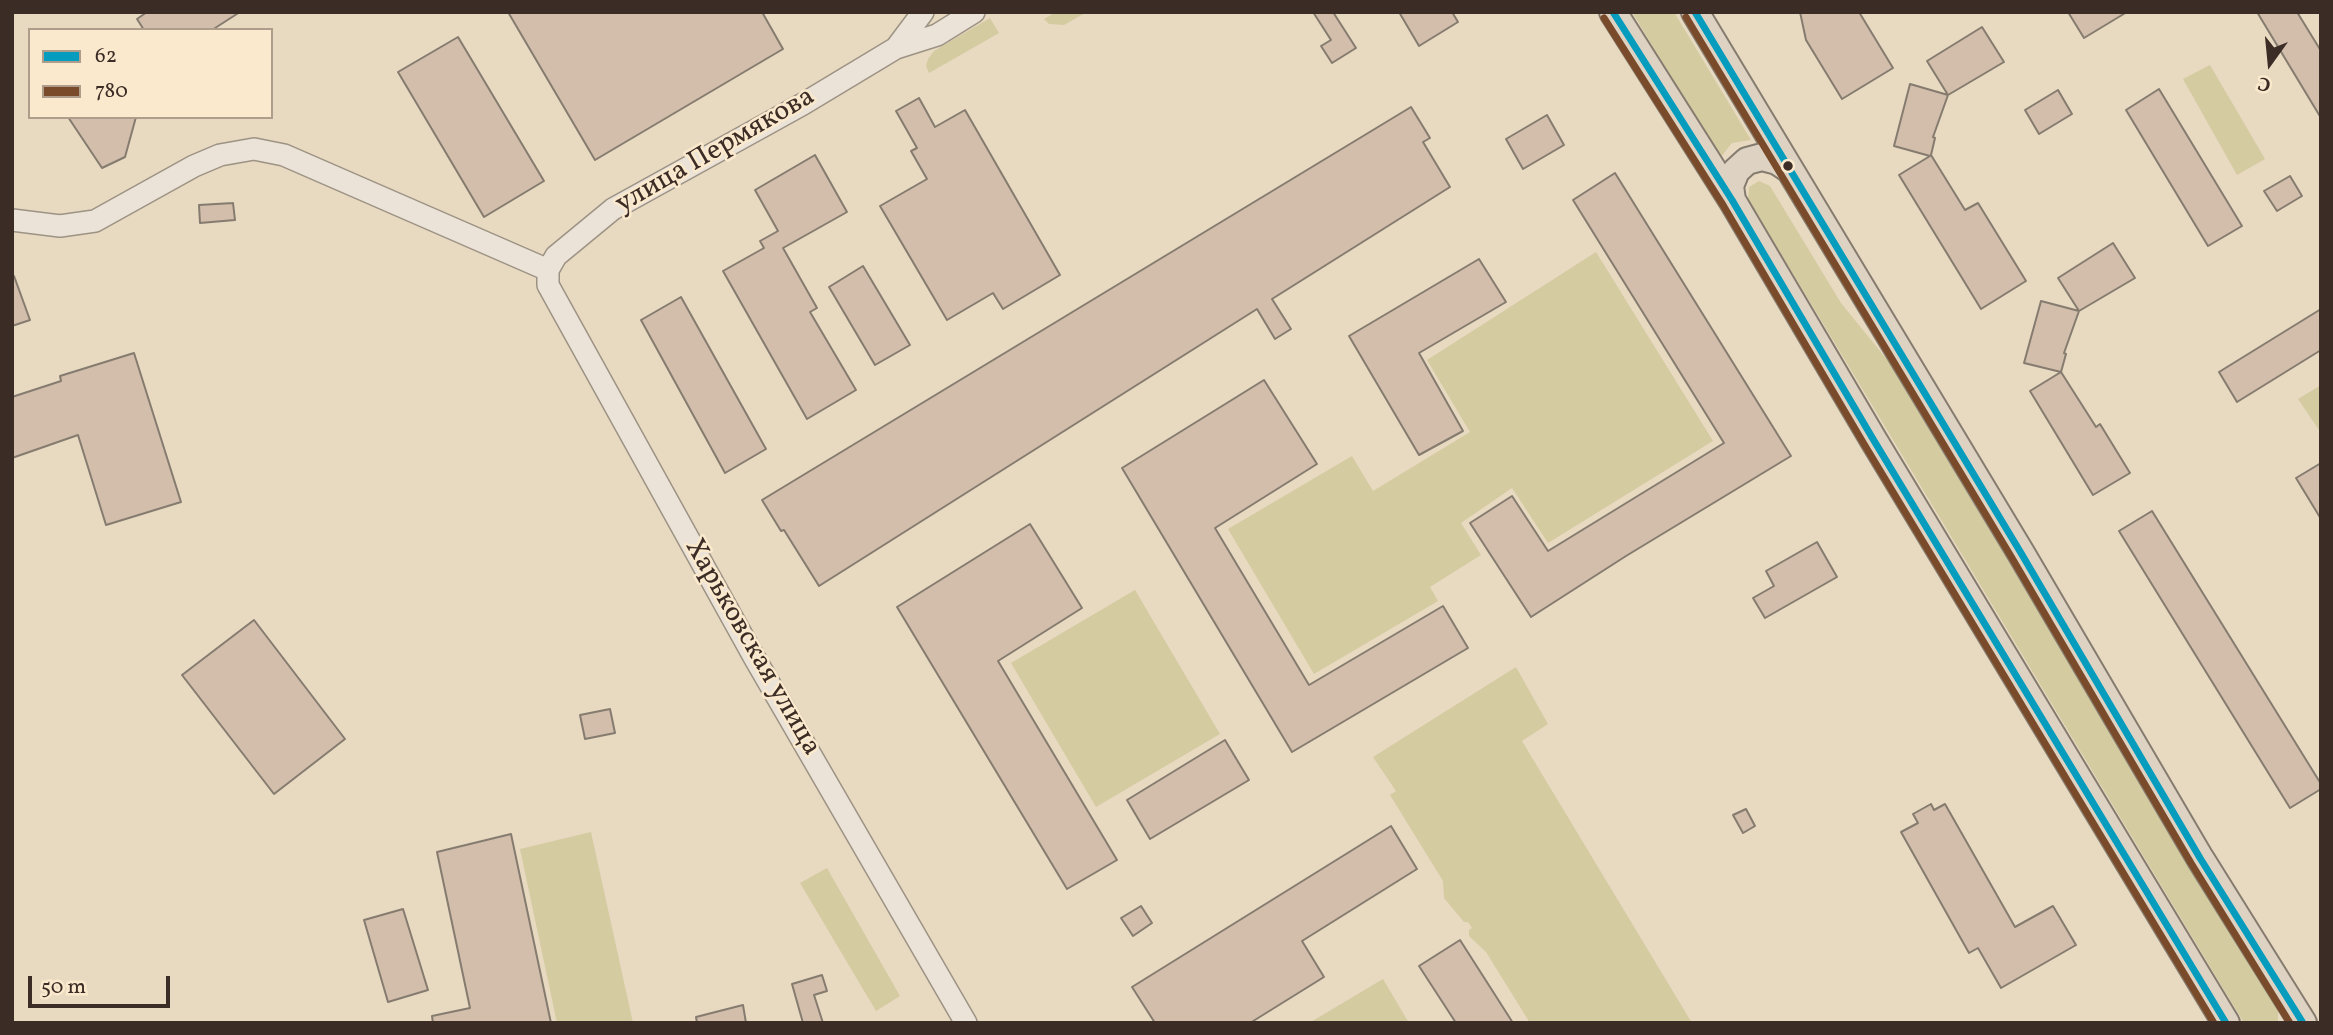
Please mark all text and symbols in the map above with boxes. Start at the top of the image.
legend [28,28,273,119]
north arrow [2235,28,2305,98]
text: 62 [95,42,117,71]
text: С [2255,69,2274,97]
text: 780 [95,77,128,106]
street label: улица Пермякова [610,81,822,223]
unlabelled marker [1781,159,1795,173]
street label: Харьковская улица [675,534,827,762]
scale bar [32,962,173,1006]
text: 50 m [41,973,86,1002]

